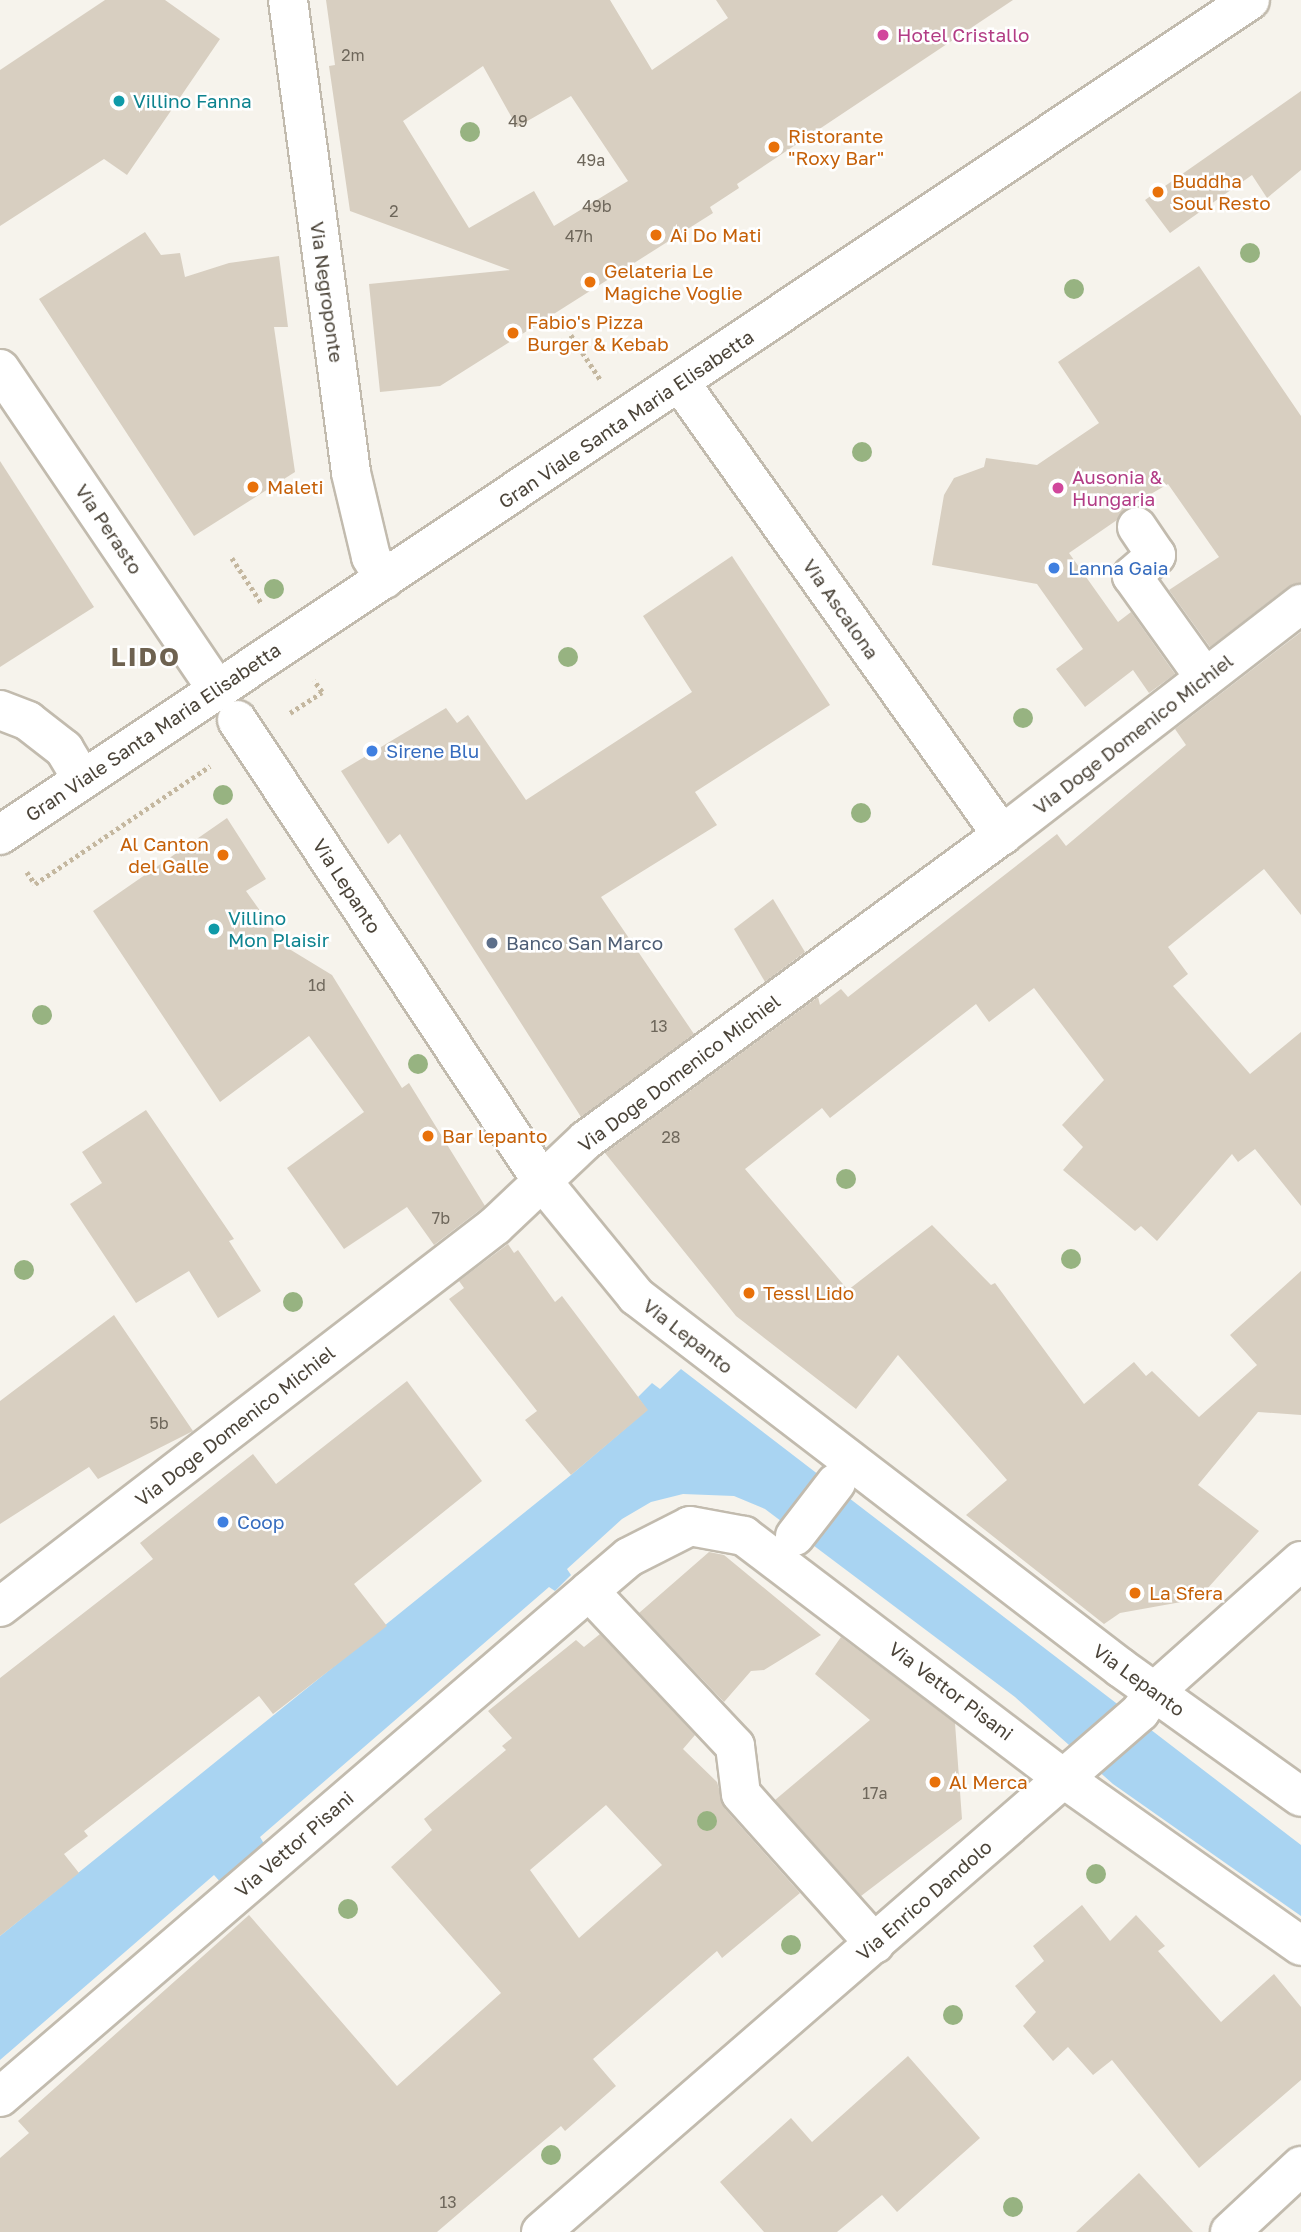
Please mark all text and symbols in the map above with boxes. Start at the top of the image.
place label: Hotel Cristallo [897,24,1029,46]
marker: Hotel Cristallo [875,27,891,43]
house number: 2m [341,45,365,65]
place label: Villino Fanna [133,90,252,112]
marker: Villino Fanna [111,93,127,109]
house number: 49 [508,111,528,131]
place label: Ristorante "Roxy Bar" [788,125,884,169]
marker: Ristorante "Roxy Bar" [766,139,782,155]
house number: 49a [577,150,605,170]
place label: Buddha Soul Resto [1172,170,1271,214]
marker: Buddha Soul Resto [1150,184,1166,200]
house number: 49b [582,196,612,216]
house number: 2 [389,201,399,221]
street label: Via Negroponte [306,220,348,364]
place label: Ai Do Mati [670,224,762,246]
house number: 47h [565,226,593,246]
marker: Ai Do Mati [648,227,664,243]
place label: Gelateria Le Magiche Voglie [604,260,743,304]
marker: Gelateria Le Magiche Voglie [582,274,598,290]
place label: Fabio's Pizza Burger & Kebab [527,311,669,355]
street label: Gran Viale Santa Maria Elisabetta [494,325,758,513]
marker: Fabio's Pizza Burger & Kebab [505,325,521,341]
place label: Ausonia & Hungaria [1072,466,1162,510]
place label: Maleti [267,476,324,498]
marker: Maleti [245,479,261,495]
street label: Via Perasto [71,480,147,578]
marker: Ausonia & Hungaria [1050,480,1066,496]
street label: Via Ascalona [798,555,884,663]
place label: Lanna Gaia [1068,557,1169,579]
marker: Lanna Gaia [1046,560,1062,576]
street label: Gran Viale Santa Maria Elisabetta [21,638,285,826]
district label: LIDO [111,641,181,673]
street label: Via Doge Domenico Michiel [1029,649,1237,819]
place label: Sirene Blu [386,740,479,762]
marker: Sirene Blu [364,743,380,759]
place label: Al Canton del Galle [120,833,209,877]
street label: Via Lepanto [308,835,386,937]
marker: Al Canton del Galle [215,847,231,863]
place label: Villino Mon Plaisir [228,907,329,951]
marker: Villino Mon Plaisir [206,921,222,937]
place label: Banco San Marco [506,932,663,954]
marker: Banco San Marco [484,935,500,951]
house number: 1d [308,975,326,995]
street label: Via Doge Domenico Michiel [574,990,784,1156]
house number: 13 [650,1016,668,1036]
place label: Bar lepanto [442,1125,547,1147]
house number: 28 [661,1127,681,1147]
marker: Bar lepanto [420,1128,436,1144]
house number: 7b [432,1208,450,1228]
place label: Tessl Lido [763,1282,854,1304]
marker: Tessl Lido [741,1285,757,1301]
street label: Via Lepanto [638,1294,738,1378]
street label: Via Doge Domenico Michiel [131,1341,339,1511]
house number: 5b [149,1413,169,1433]
place label: Coop [237,1511,284,1533]
marker: Coop [215,1514,231,1530]
place label: La Sfera [1149,1582,1223,1604]
marker: La Sfera [1127,1585,1143,1601]
street label: Via Vettor Pisani [884,1637,1018,1745]
street label: Via Lepanto [1089,1639,1189,1721]
place label: Al Merca [949,1771,1028,1793]
marker: Al Merca [927,1774,943,1790]
house number: 17a [862,1783,888,1803]
street label: Via Vettor Pisani [230,1786,358,1902]
street label: Via Enrico Dandolo [852,1835,996,1965]
house number: 13 [439,2192,457,2212]

